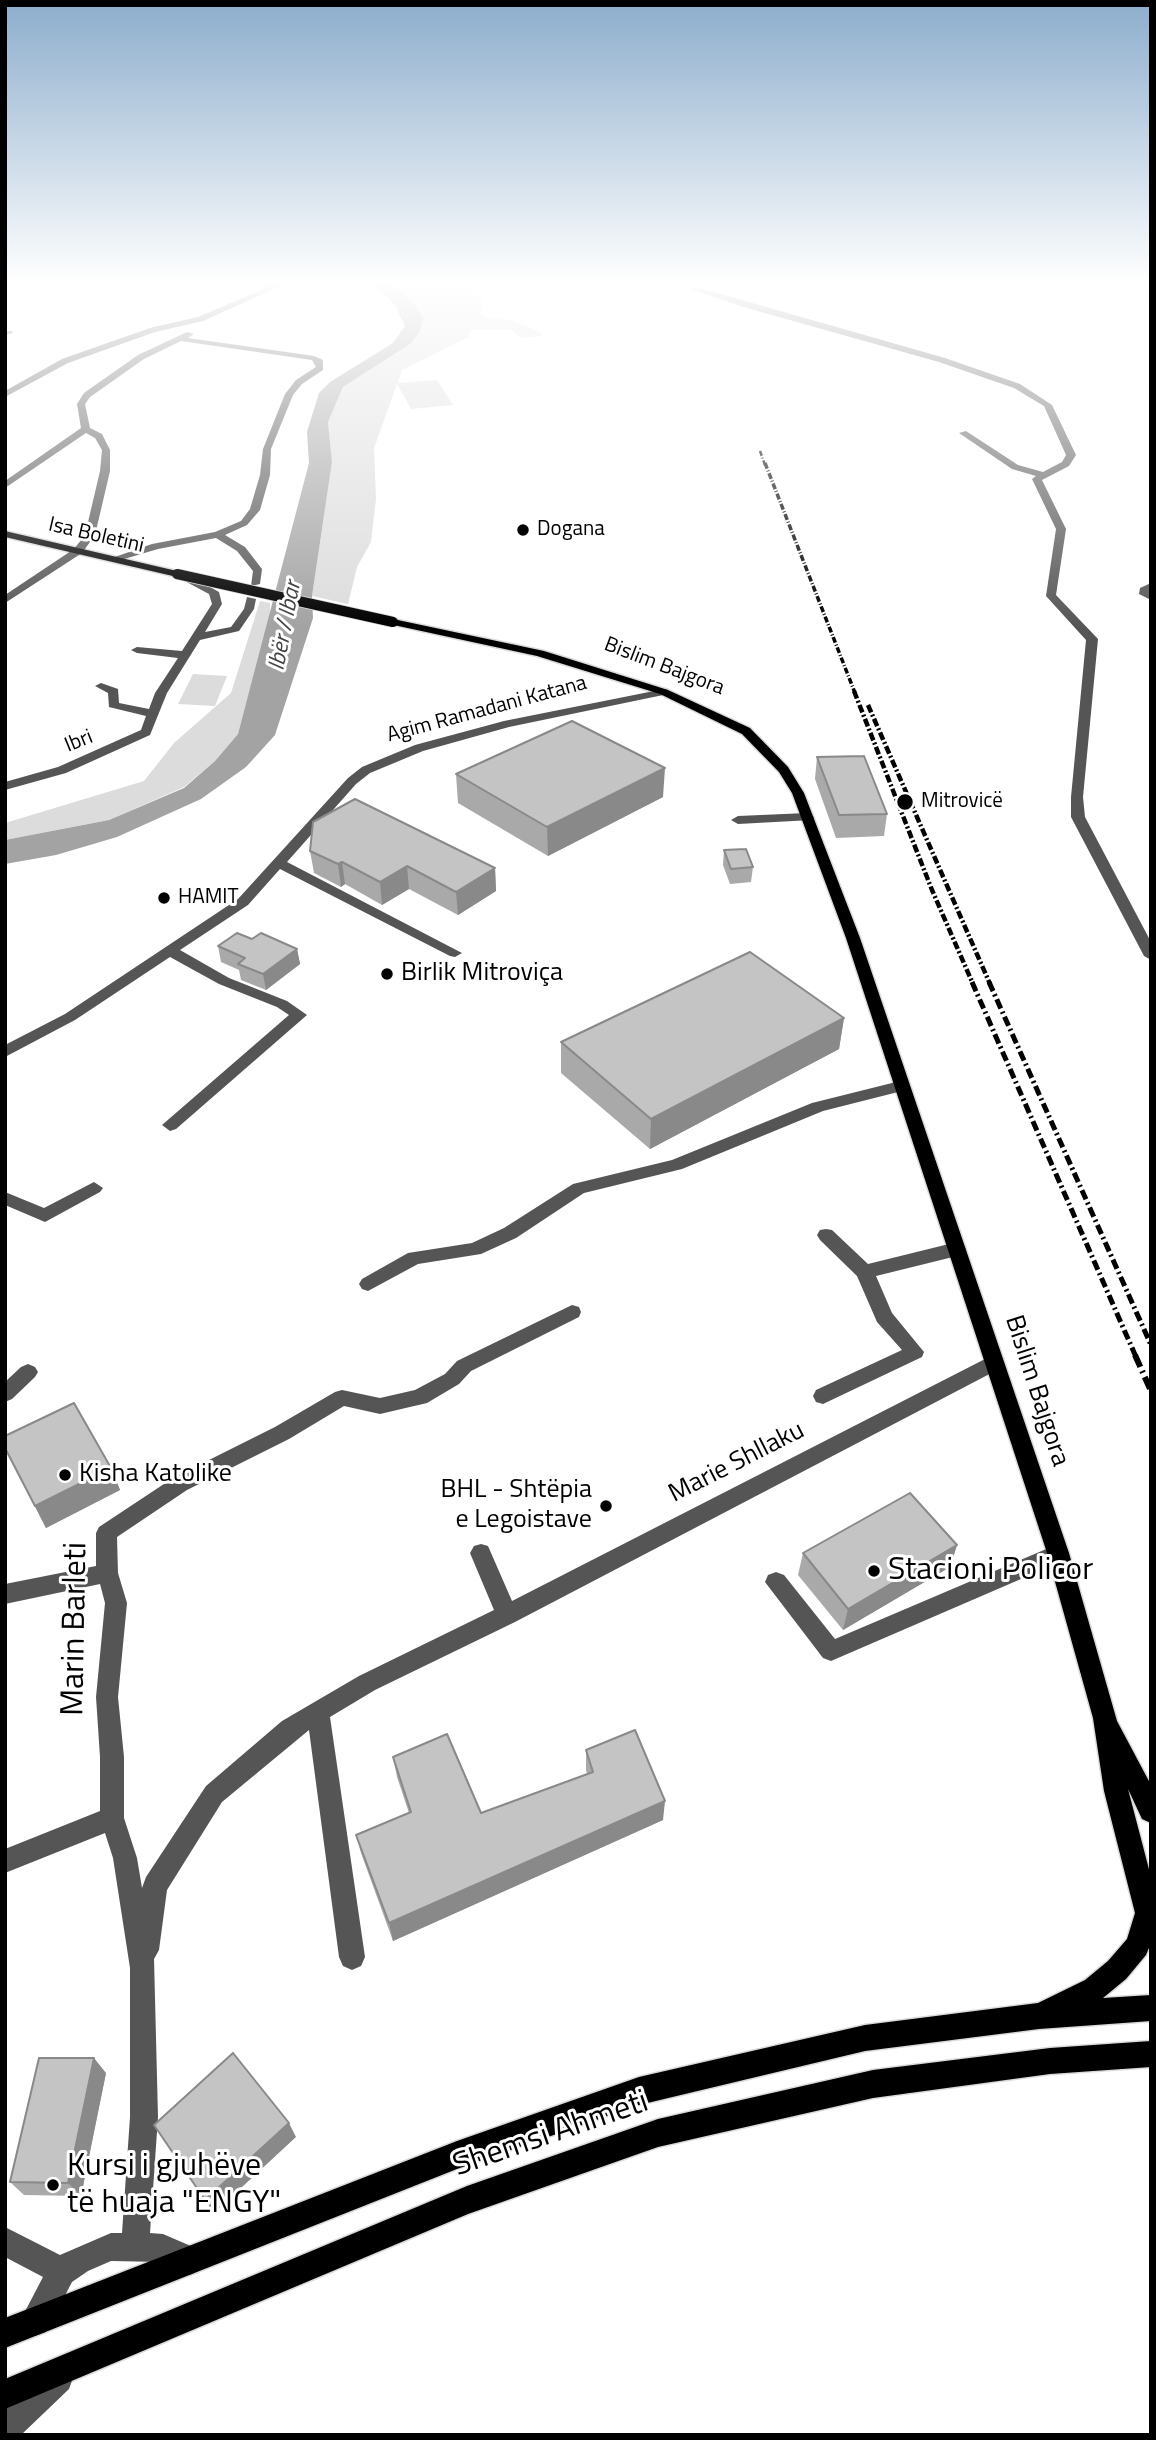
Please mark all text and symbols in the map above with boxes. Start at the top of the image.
street label: Isa Boletini [46,513,146,559]
place label: Dogana [537,517,605,543]
marker: Dogana [515,522,531,538]
water label: Ibër / Ibar [264,579,308,673]
street label: Bislim Bajgora [600,633,728,701]
street label: Agim Ramadani Katana [384,671,590,749]
street label: Ibri [61,725,97,759]
place label: Mitrovicë [921,789,1003,815]
marker: Mitrovicë [895,792,915,812]
place label: HAMIT [178,885,239,911]
marker: HAMIT [156,890,172,906]
place label: Birlik Mitroviça [401,958,563,990]
marker: Birlik Mitroviça [379,966,395,982]
street label: Bislim Bajgora [997,1312,1075,1470]
street label: Marie Shllaku [664,1416,810,1510]
place label: Kisha Katolike [79,1459,232,1491]
marker: Kisha Katolike [57,1467,73,1483]
place label: BHL - Shtëpia e Legoistave [440,1475,592,1536]
marker: BHL - Shtëpia e Legoistave [598,1498,614,1514]
street label: Marin Barleti [55,1542,97,1716]
place label: Stacioni Policor [888,1552,1093,1590]
marker: Stacioni Policor [866,1563,882,1579]
street label: Shemsi Ahmeti [448,2084,654,2186]
place label: Kursi i gjuhëve të huaja "ENGY" [67,2148,281,2223]
marker: Kursi i gjuhëve të huaja "ENGY" [45,2177,61,2193]

